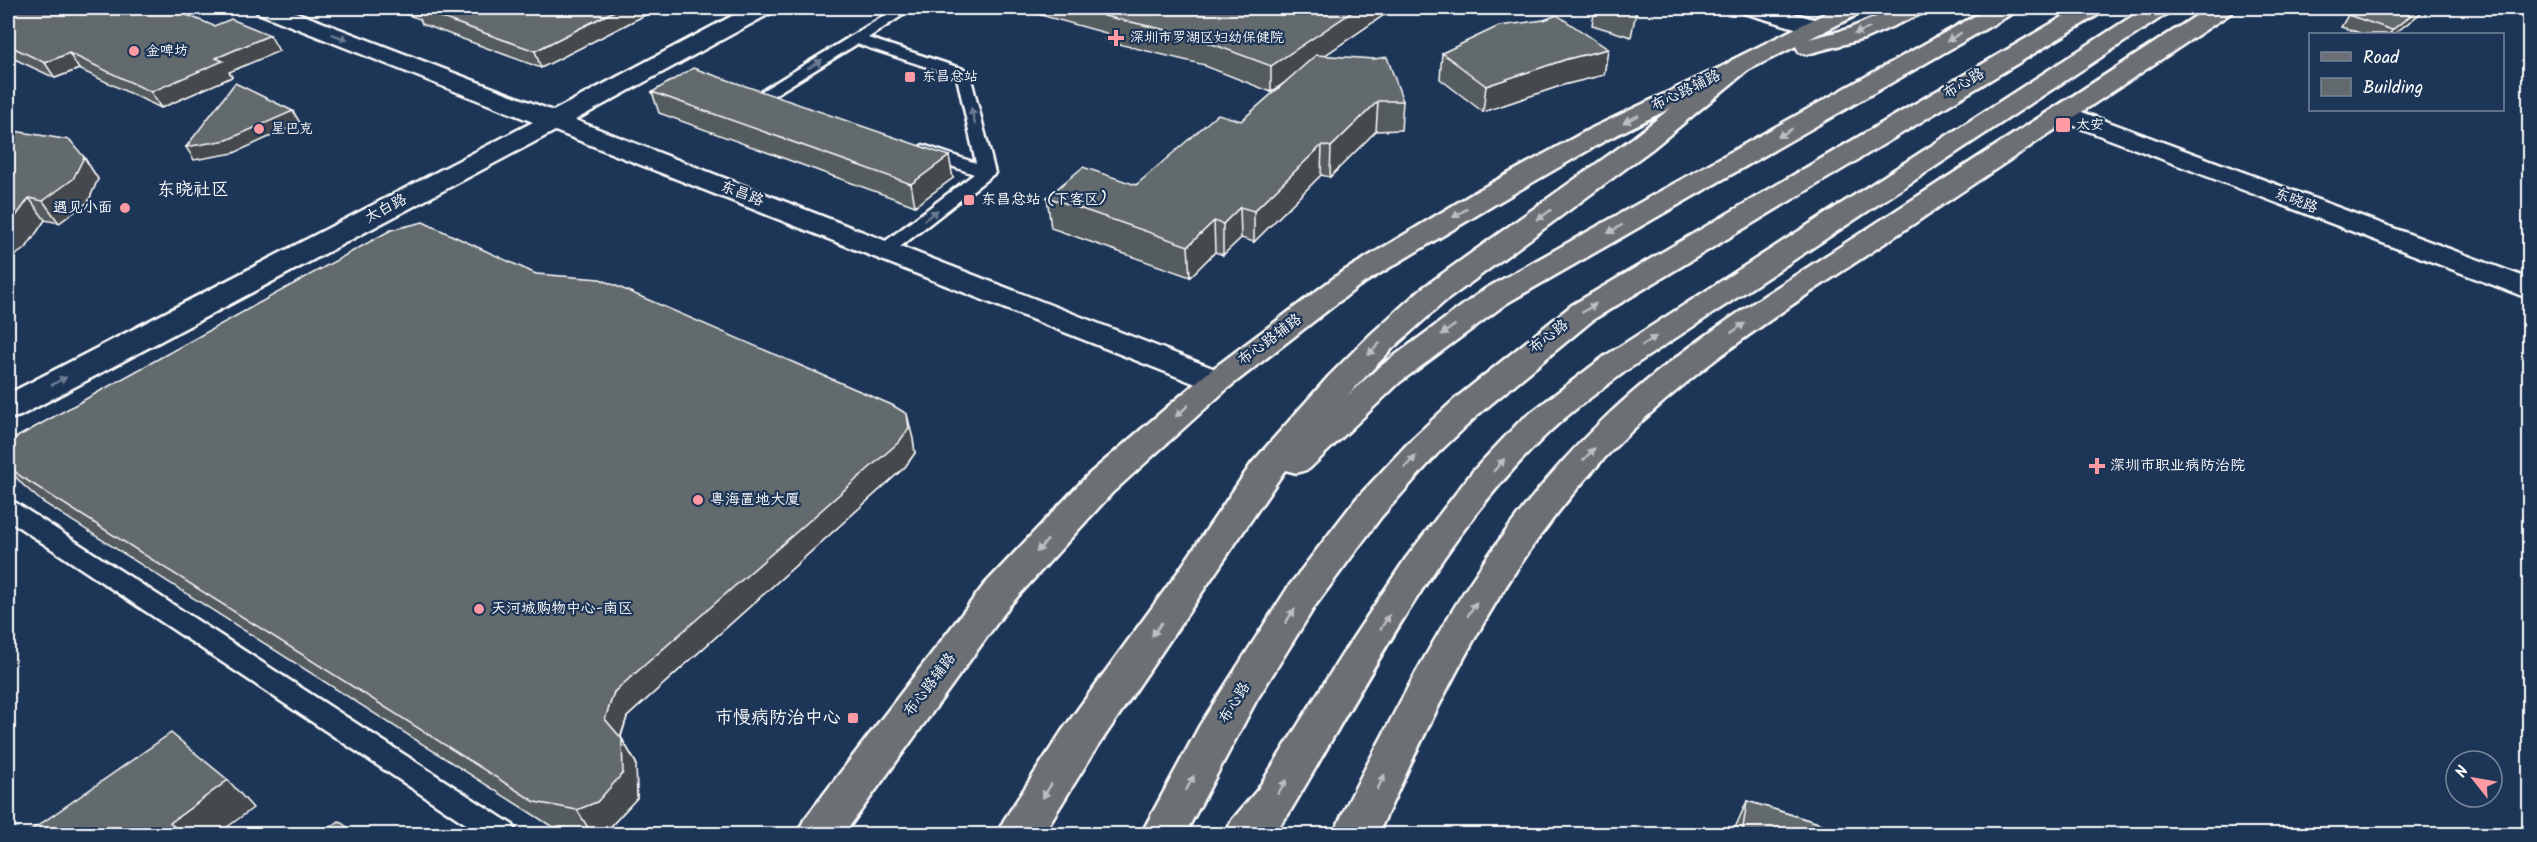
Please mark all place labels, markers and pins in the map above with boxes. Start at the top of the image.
place label: 深圳市罗湖区妇幼保健院 [1130,27,1284,49]
marker: 深圳市罗湖区妇幼保健院 [1107,29,1125,47]
place label: 金啤坊 [146,40,188,62]
marker: 金啤坊 [127,44,141,58]
place label: 东昌总站 [922,66,978,88]
marker: 东昌总站 [903,70,917,84]
place label: 太安 [2076,114,2104,136]
marker: 太安 [2054,116,2072,134]
place label: 星巴克 [271,118,313,140]
marker: 星巴克 [252,122,266,136]
place label: 东昌总站 (下客区) [981,188,1107,212]
marker: 东昌总站 (下客区) [962,193,976,207]
place label: 遇见小面 [53,196,113,220]
marker: 遇见小面 [118,201,132,215]
place label: 深圳市职业病防治院 [2110,454,2245,478]
marker: 深圳市职业病防治院 [2088,457,2106,475]
place label: 粤海置地大厦 [710,488,800,512]
marker: 粤海置地大厦 [691,493,705,507]
place label: 天河城购物中心-南区 [491,597,633,621]
marker: 天河城购物中心-南区 [472,602,486,616]
place label: 市慢病防治中心 [715,704,841,733]
marker: 市慢病防治中心 [846,711,860,725]

